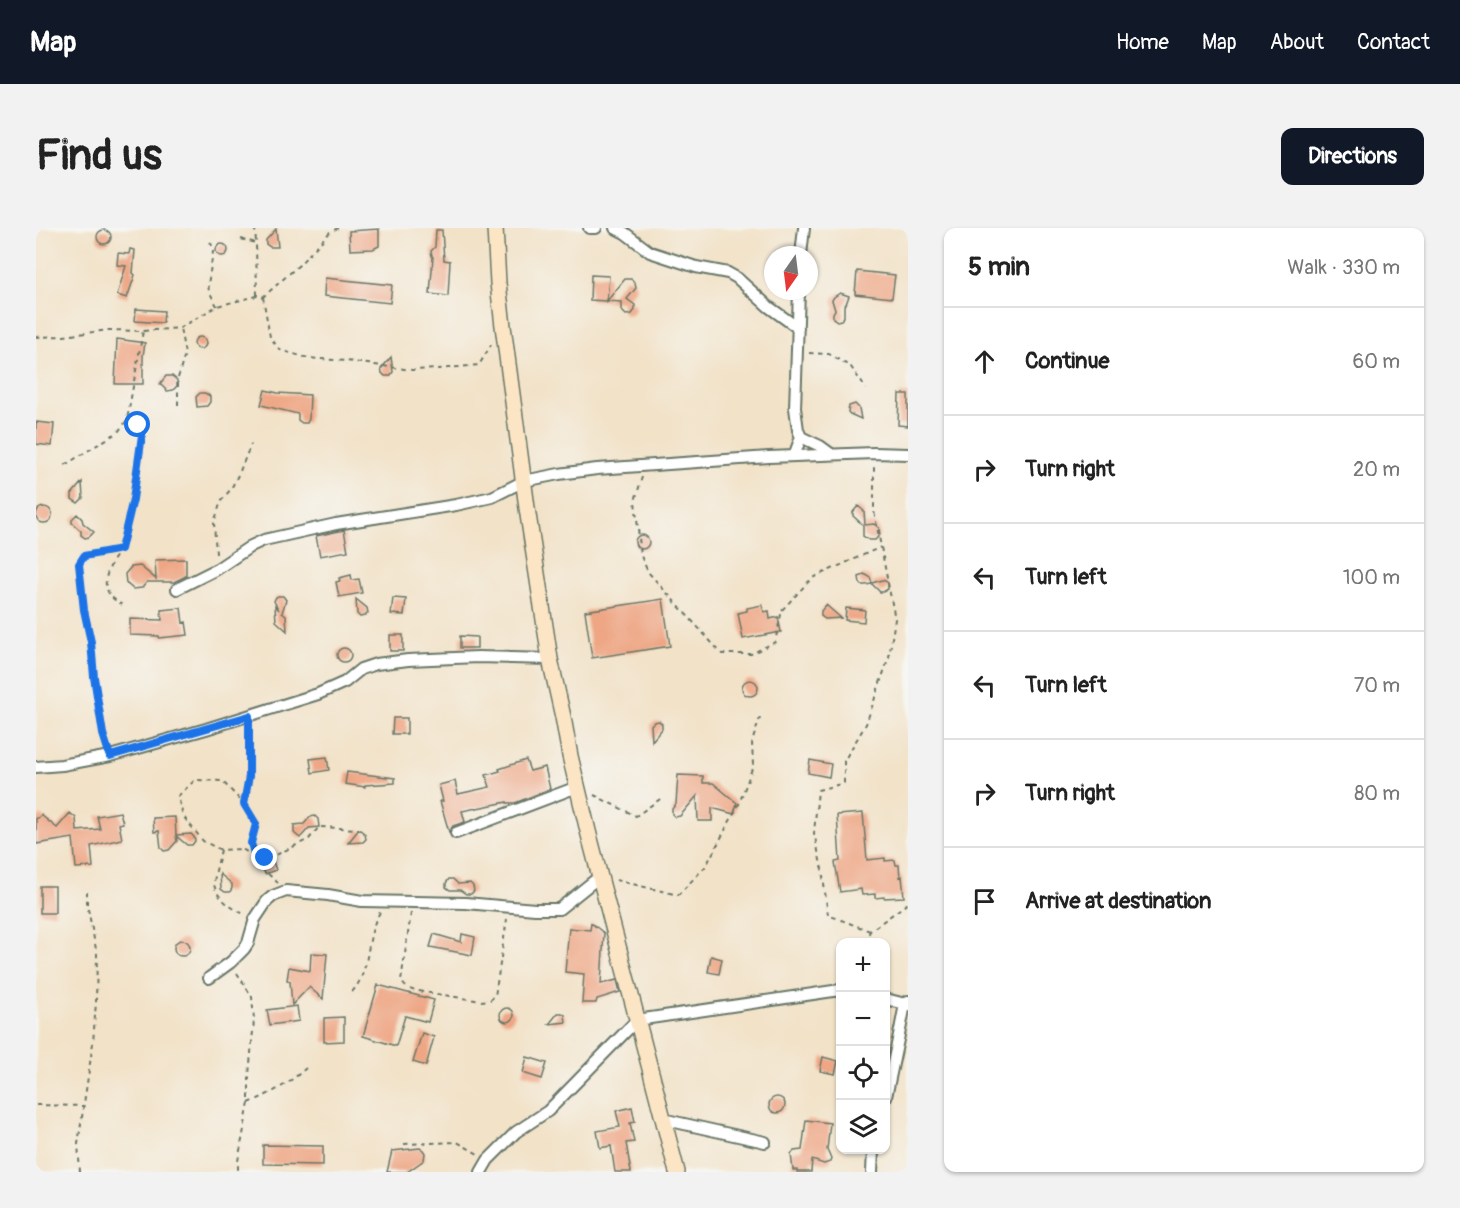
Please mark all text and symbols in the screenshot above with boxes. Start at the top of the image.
text: Map [30,25,76,60]
text: Home [1116,29,1169,56]
text: Map [1202,29,1237,56]
text: About [1270,29,1324,56]
text: Contact [1357,29,1430,56]
button: Directions [1281,128,1424,185]
text: Find us [36,130,162,182]
north arrow [764,246,818,300]
text: 5 min [968,251,1030,283]
text: Walk · 330 m [1287,255,1400,280]
icon: ahead [968,345,1001,378]
text: Continue [1025,347,1109,375]
text: 60 m [1353,349,1400,374]
route start [124,411,150,437]
icon: right [968,453,1001,486]
text: Turn right [1025,455,1115,483]
text: 20 m [1353,457,1400,482]
icon: left [968,561,1001,594]
text: Turn left [1025,563,1107,591]
text: 100 m [1343,565,1400,590]
icon: left [968,669,1001,702]
text: Turn left [1025,671,1107,699]
text: 70 m [1354,673,1400,698]
icon: right [968,777,1001,810]
text: Turn right [1025,779,1115,807]
text: 80 m [1354,781,1400,806]
route end [251,844,277,870]
icon: arrive [968,885,1001,918]
text: Arrive at destination [1025,887,1211,915]
map controls [836,938,890,1154]
button: + [836,938,890,992]
button: − [836,992,890,1046]
button: locate [836,1046,890,1100]
button: layers [836,1100,890,1154]

